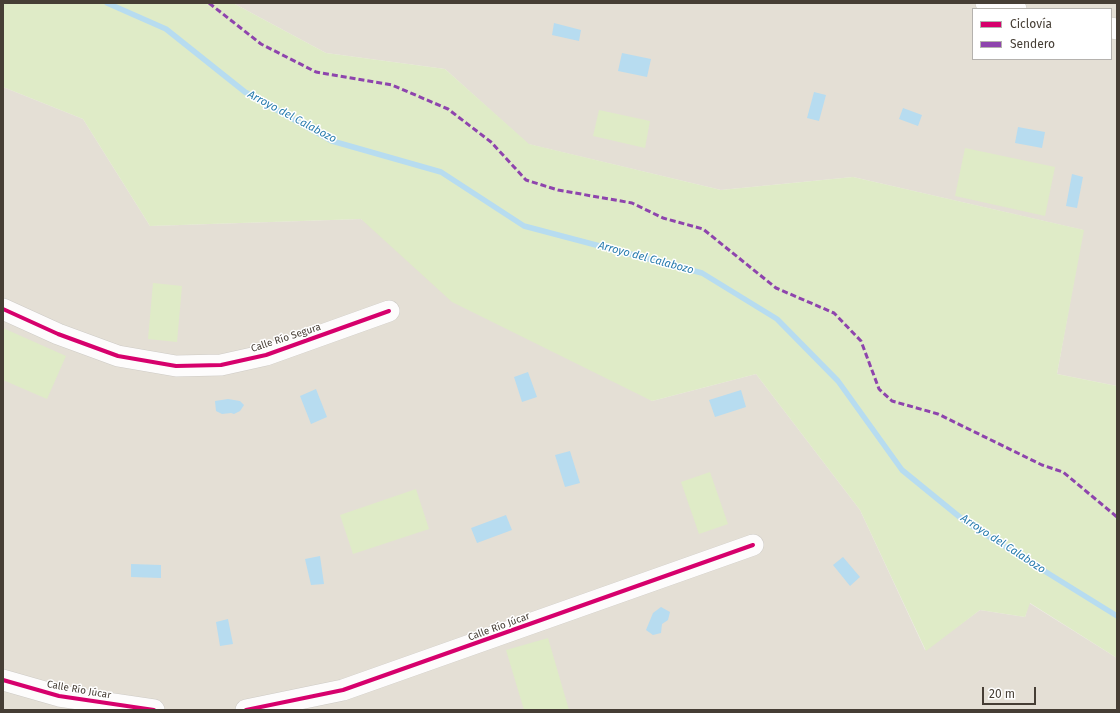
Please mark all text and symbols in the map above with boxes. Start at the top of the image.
legend [972,8,1112,60]
text: Ciclovía [1010,17,1052,31]
text: Sendero [1010,37,1055,51]
water label: Arroyo del Calabozo [245,88,339,146]
water label: Arroyo del Calabozo [597,239,695,277]
street label: Calle Río Segura [249,321,323,355]
water label: Arroyo del Calabozo [958,512,1048,576]
street label: Calle Río Júcar [466,610,532,644]
street label: Calle Río Júcar [46,678,112,702]
scale bar [984,679,1038,705]
text: 20 m [989,687,1015,701]

